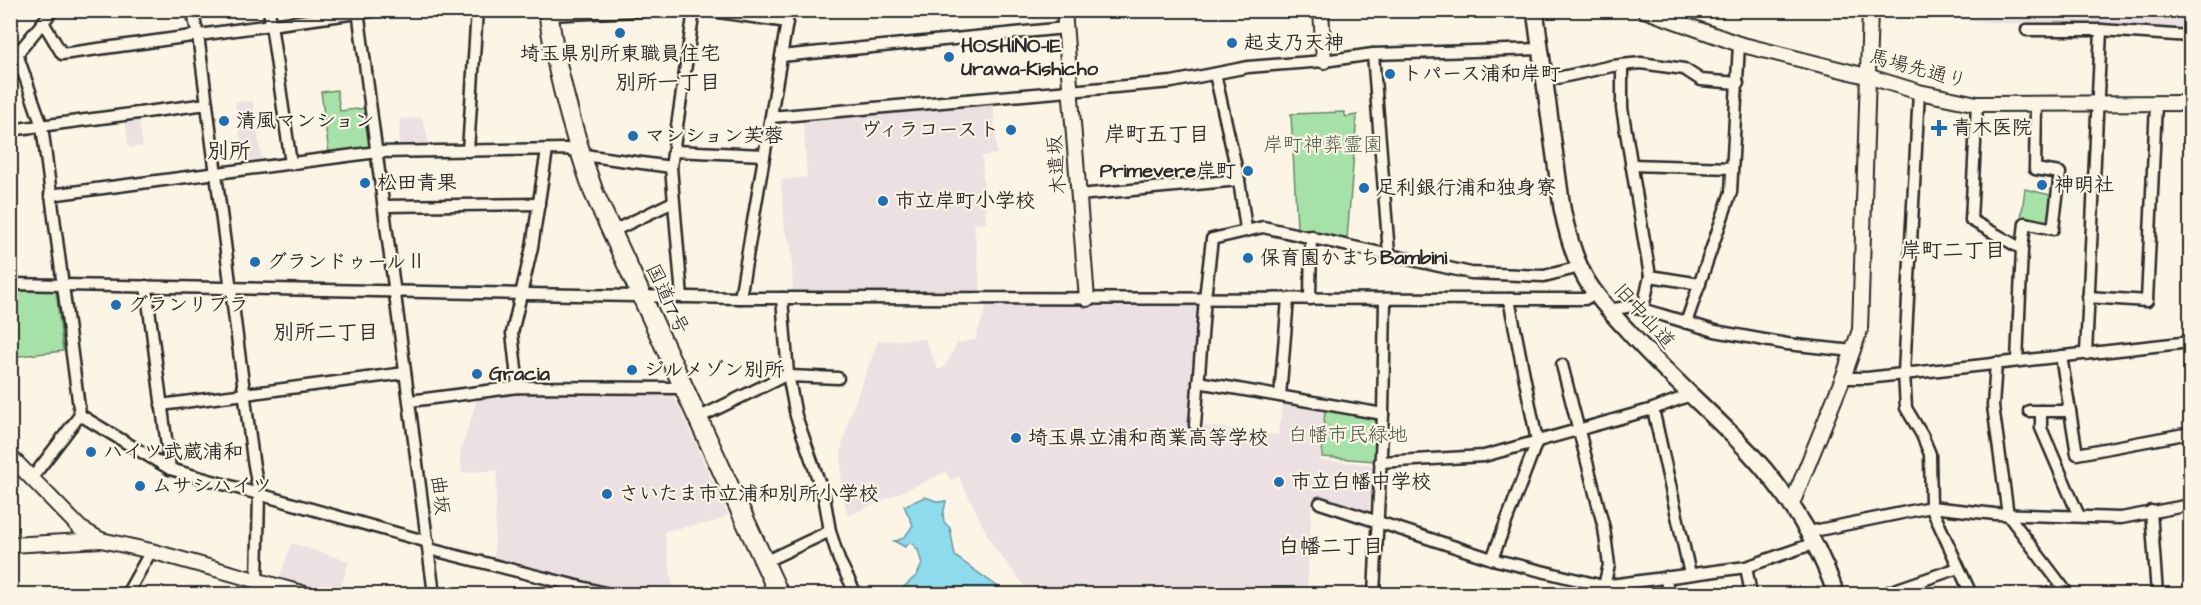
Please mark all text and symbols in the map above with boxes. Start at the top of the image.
marker: 埼玉県別所東職員住宅 [613,26,627,40]
place label: 起支乃天神 [1244,29,1344,57]
place label: HOSHINO-IE Urawa-Kishicho [961,32,1099,83]
marker: 起支乃天神 [1225,36,1239,50]
place label: 埼玉県別所東職員住宅 [520,40,720,68]
street label: 馬場先通り [1866,43,1970,95]
marker: HOSHINO-IE Urawa-Kishicho [942,50,956,64]
place label: トパース浦和岸町 [1402,60,1561,88]
marker: トパース浦和岸町 [1383,67,1397,81]
district label: 別所一丁目 [616,68,721,97]
place label: 清風マンション [236,107,374,135]
marker: 清風マンション [217,114,231,128]
place label: 青木医院 [1952,114,2032,142]
place label: ヴィラコースト [860,116,999,144]
marker: 青木医院 [1930,119,1948,137]
district label: 岸町五丁目 [1105,120,1210,149]
place label: マンション芙蓉 [645,122,783,150]
marker: ヴィラコースト [1004,123,1018,137]
marker: マンション芙蓉 [626,129,640,143]
park label: 岸町神葬霊園 [1263,131,1383,159]
street label: 木遣坂 [1040,134,1074,196]
district label: 別所 [207,136,251,167]
place label: Primevere岸町 [1100,157,1236,185]
marker: Primevere岸町 [1241,164,1255,178]
place label: 松田青果 [377,169,457,197]
place label: 神明社 [2054,171,2114,199]
place label: 足利銀行浦和独身寮 [1376,174,1556,202]
marker: 松田青果 [358,176,372,190]
marker: 神明社 [2035,178,2049,192]
marker: 足利銀行浦和独身寮 [1357,181,1371,195]
place label: 市立岸町小学校 [895,187,1035,215]
marker: 市立岸町小学校 [876,194,890,208]
district label: 岸町二丁目 [1901,236,2006,265]
place label: 保育園かまちBambini [1260,244,1448,272]
place label: グランドゥールⅡ [267,248,426,276]
marker: 保育園かまちBambini [1241,251,1255,265]
marker: グランドゥールⅡ [248,255,262,269]
street label: 国道17号 [638,259,696,339]
street label: 旧中山道 [1607,277,1681,355]
place label: グランリブラ [128,291,249,319]
marker: グランリブラ [109,298,123,312]
district label: 別所二丁目 [274,318,379,347]
place label: ジルメゾン別所 [644,356,784,384]
place label: Gracia [489,360,551,388]
marker: ジルメゾン別所 [625,363,639,377]
marker: Gracia [470,367,484,381]
park label: 白幡市民緑地 [1288,421,1408,449]
place label: 埼玉県立浦和商業高等学校 [1028,424,1268,452]
marker: 埼玉県立浦和商業高等学校 [1009,431,1023,445]
place label: ハイツ武蔵浦和 [103,438,243,466]
marker: ハイツ武蔵浦和 [84,445,98,459]
place label: 市立白幡中学校 [1291,468,1431,496]
place label: ムサシハイツ [152,472,272,500]
street label: 曲坂 [424,473,456,517]
marker: 市立白幡中学校 [1272,475,1286,489]
marker: ムサシハイツ [133,479,147,493]
place label: さいたま市立浦和別所小学校 [619,480,879,508]
marker: さいたま市立浦和別所小学校 [600,487,614,501]
district label: 白幡二丁目 [1279,532,1384,561]

